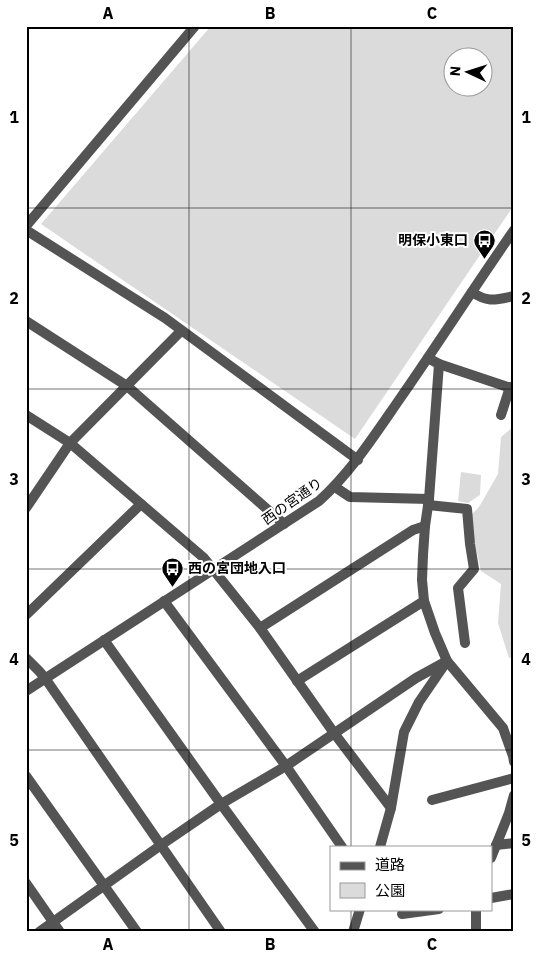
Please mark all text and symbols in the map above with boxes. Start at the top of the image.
text: A [103,3,114,23]
text: B [265,3,276,23]
text: C [427,3,437,23]
north arrow [442,48,492,98]
text: N [446,65,464,77]
text: 1 [9,107,19,127]
text: 1 [521,107,531,127]
bus stop icon: 明保小東口 [472,228,496,259]
place label: 明保小東口 [398,231,468,249]
text: 2 [9,288,19,308]
text: 2 [521,288,531,308]
text: 3 [9,469,19,489]
text: 3 [521,469,531,489]
street label: 西の宮通り [258,474,326,528]
bus stop icon: 西の宮団地入口 [160,556,184,587]
place label: 西の宮団地入口 [188,559,286,577]
text: 4 [9,649,19,669]
text: 4 [521,649,531,669]
text: 5 [9,830,19,850]
text: 5 [521,830,531,850]
legend [330,846,492,910]
text: 道路 [375,855,405,874]
text: 公園 [375,881,405,900]
text: A [103,934,114,954]
text: B [265,934,276,954]
text: C [427,934,437,954]

